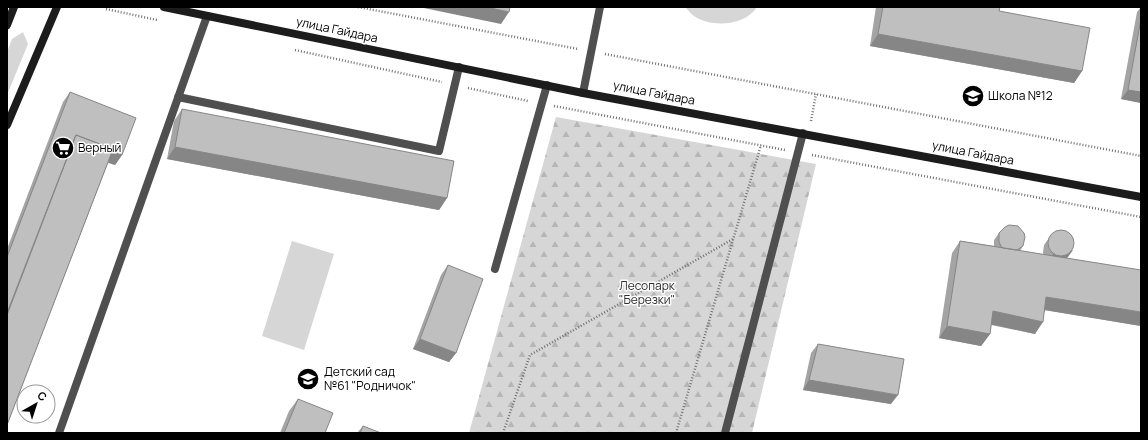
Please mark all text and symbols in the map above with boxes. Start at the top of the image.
street label: улица Гайдара [295,13,379,46]
street label: улица Гайдара [612,76,696,109]
school or university icon: Школа №12 [960,83,986,109]
place label: Школа №12 [988,87,1053,104]
supermarket icon: Верный [50,135,76,161]
street label: улица Гайдара [931,136,1015,169]
place label: Верный [78,139,121,156]
park label: Лесопарк "Березки" [619,277,676,308]
place label: Детский сад №61 "Родничок" [324,363,416,394]
school or university icon: Детский сад №61 "Родничок" [295,366,321,392]
north arrow [16,384,56,424]
text: С [35,387,50,404]

